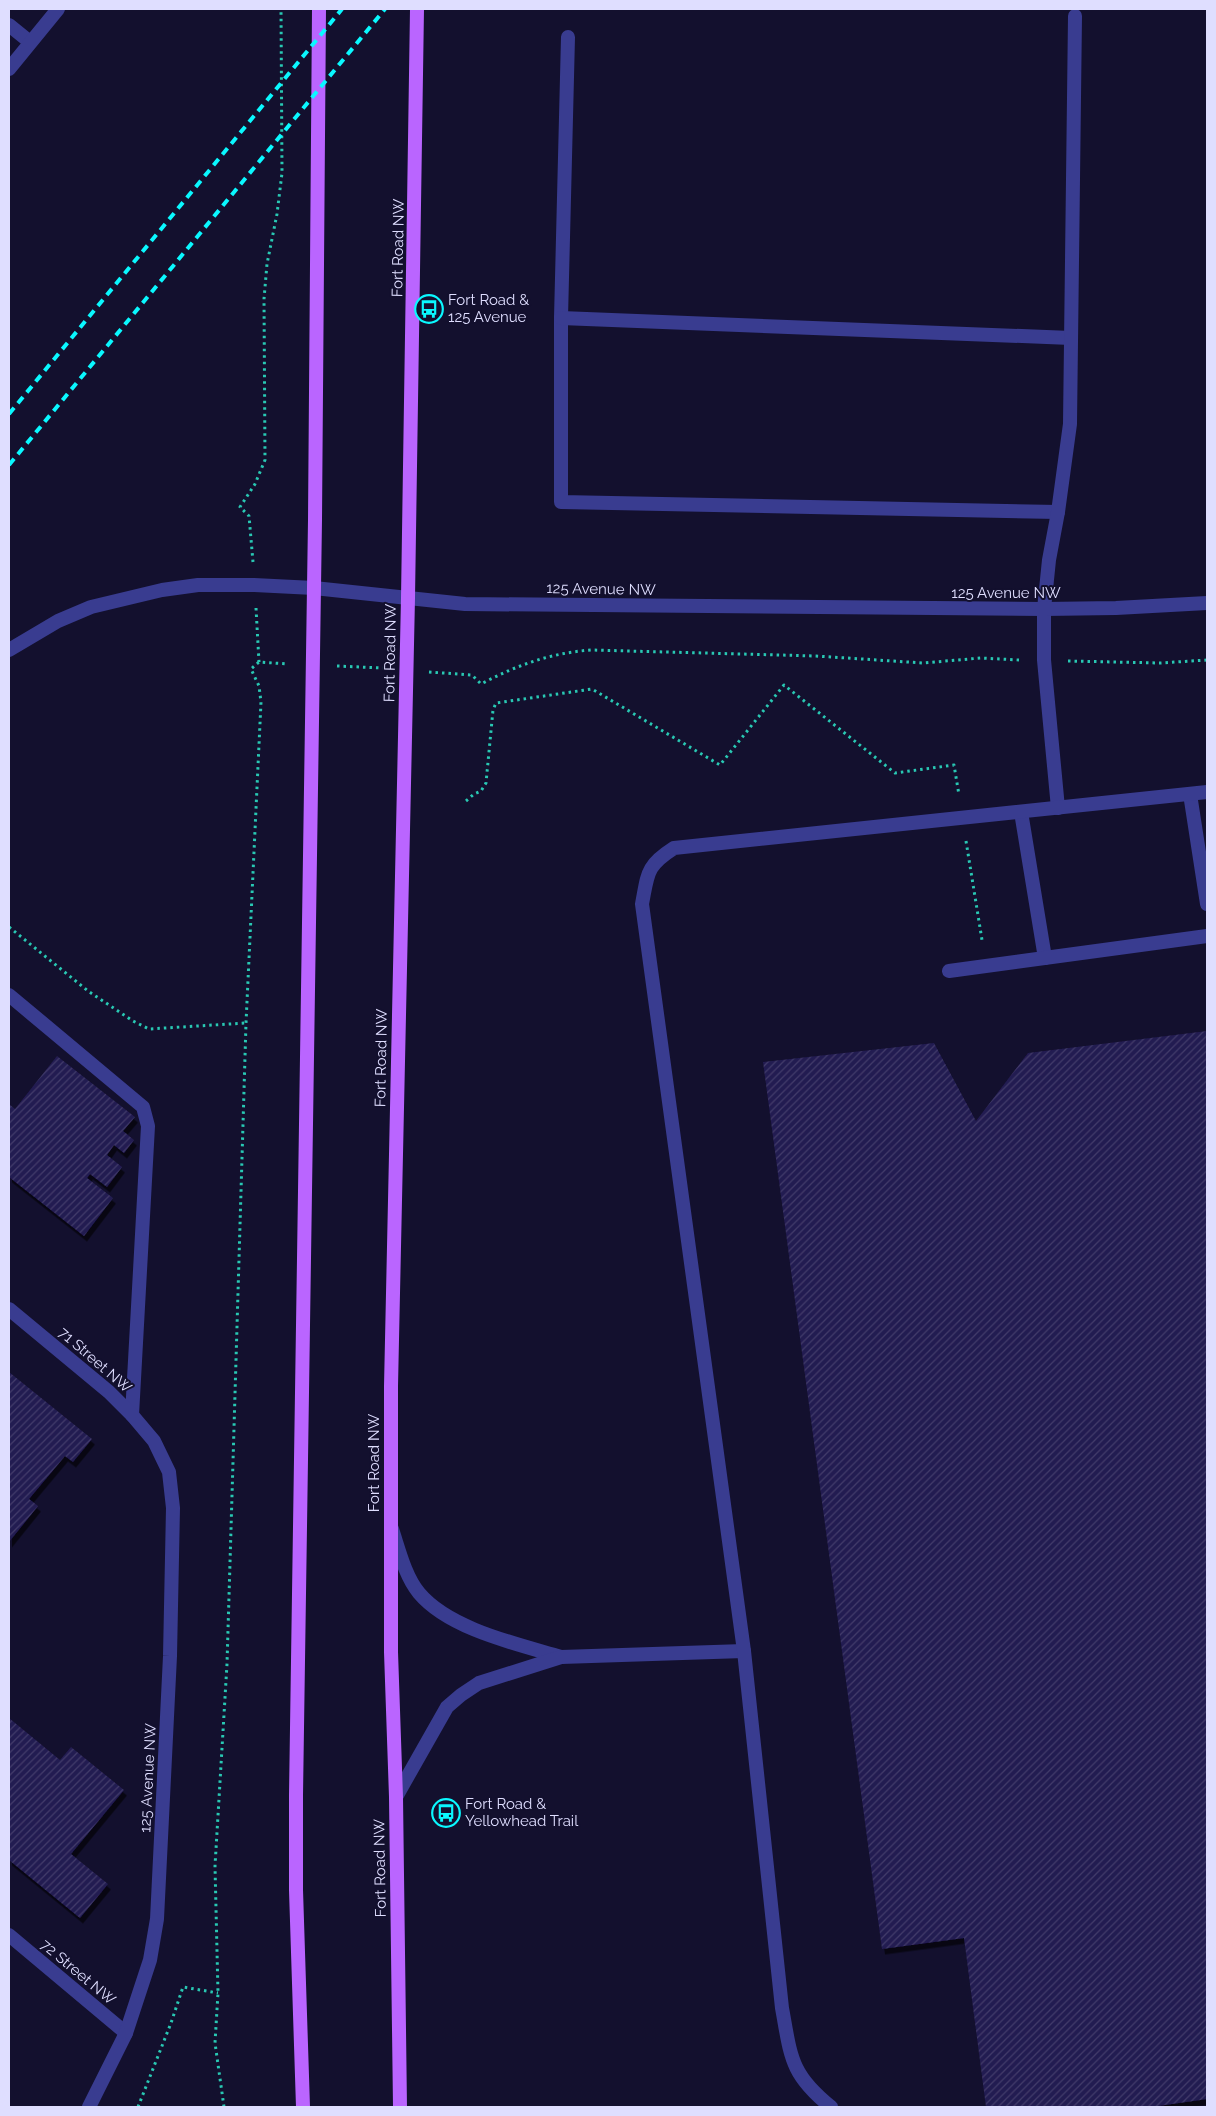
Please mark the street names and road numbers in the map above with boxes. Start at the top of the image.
street label: Fort Road NW [388,198,408,297]
street label: 125 Avenue NW [546,579,656,599]
street label: 125 Avenue NW [951,584,1061,602]
street label: Fort Road NW [380,603,400,702]
street label: Fort Road NW [371,1008,391,1107]
street label: 71 Street NW [55,1323,135,1397]
street label: Fort Road NW [365,1413,383,1512]
street label: 125 Avenue NW [136,1723,160,1833]
street label: Fort Road NW [370,1818,390,1917]
street label: 72 Street NW [37,1935,119,2009]

